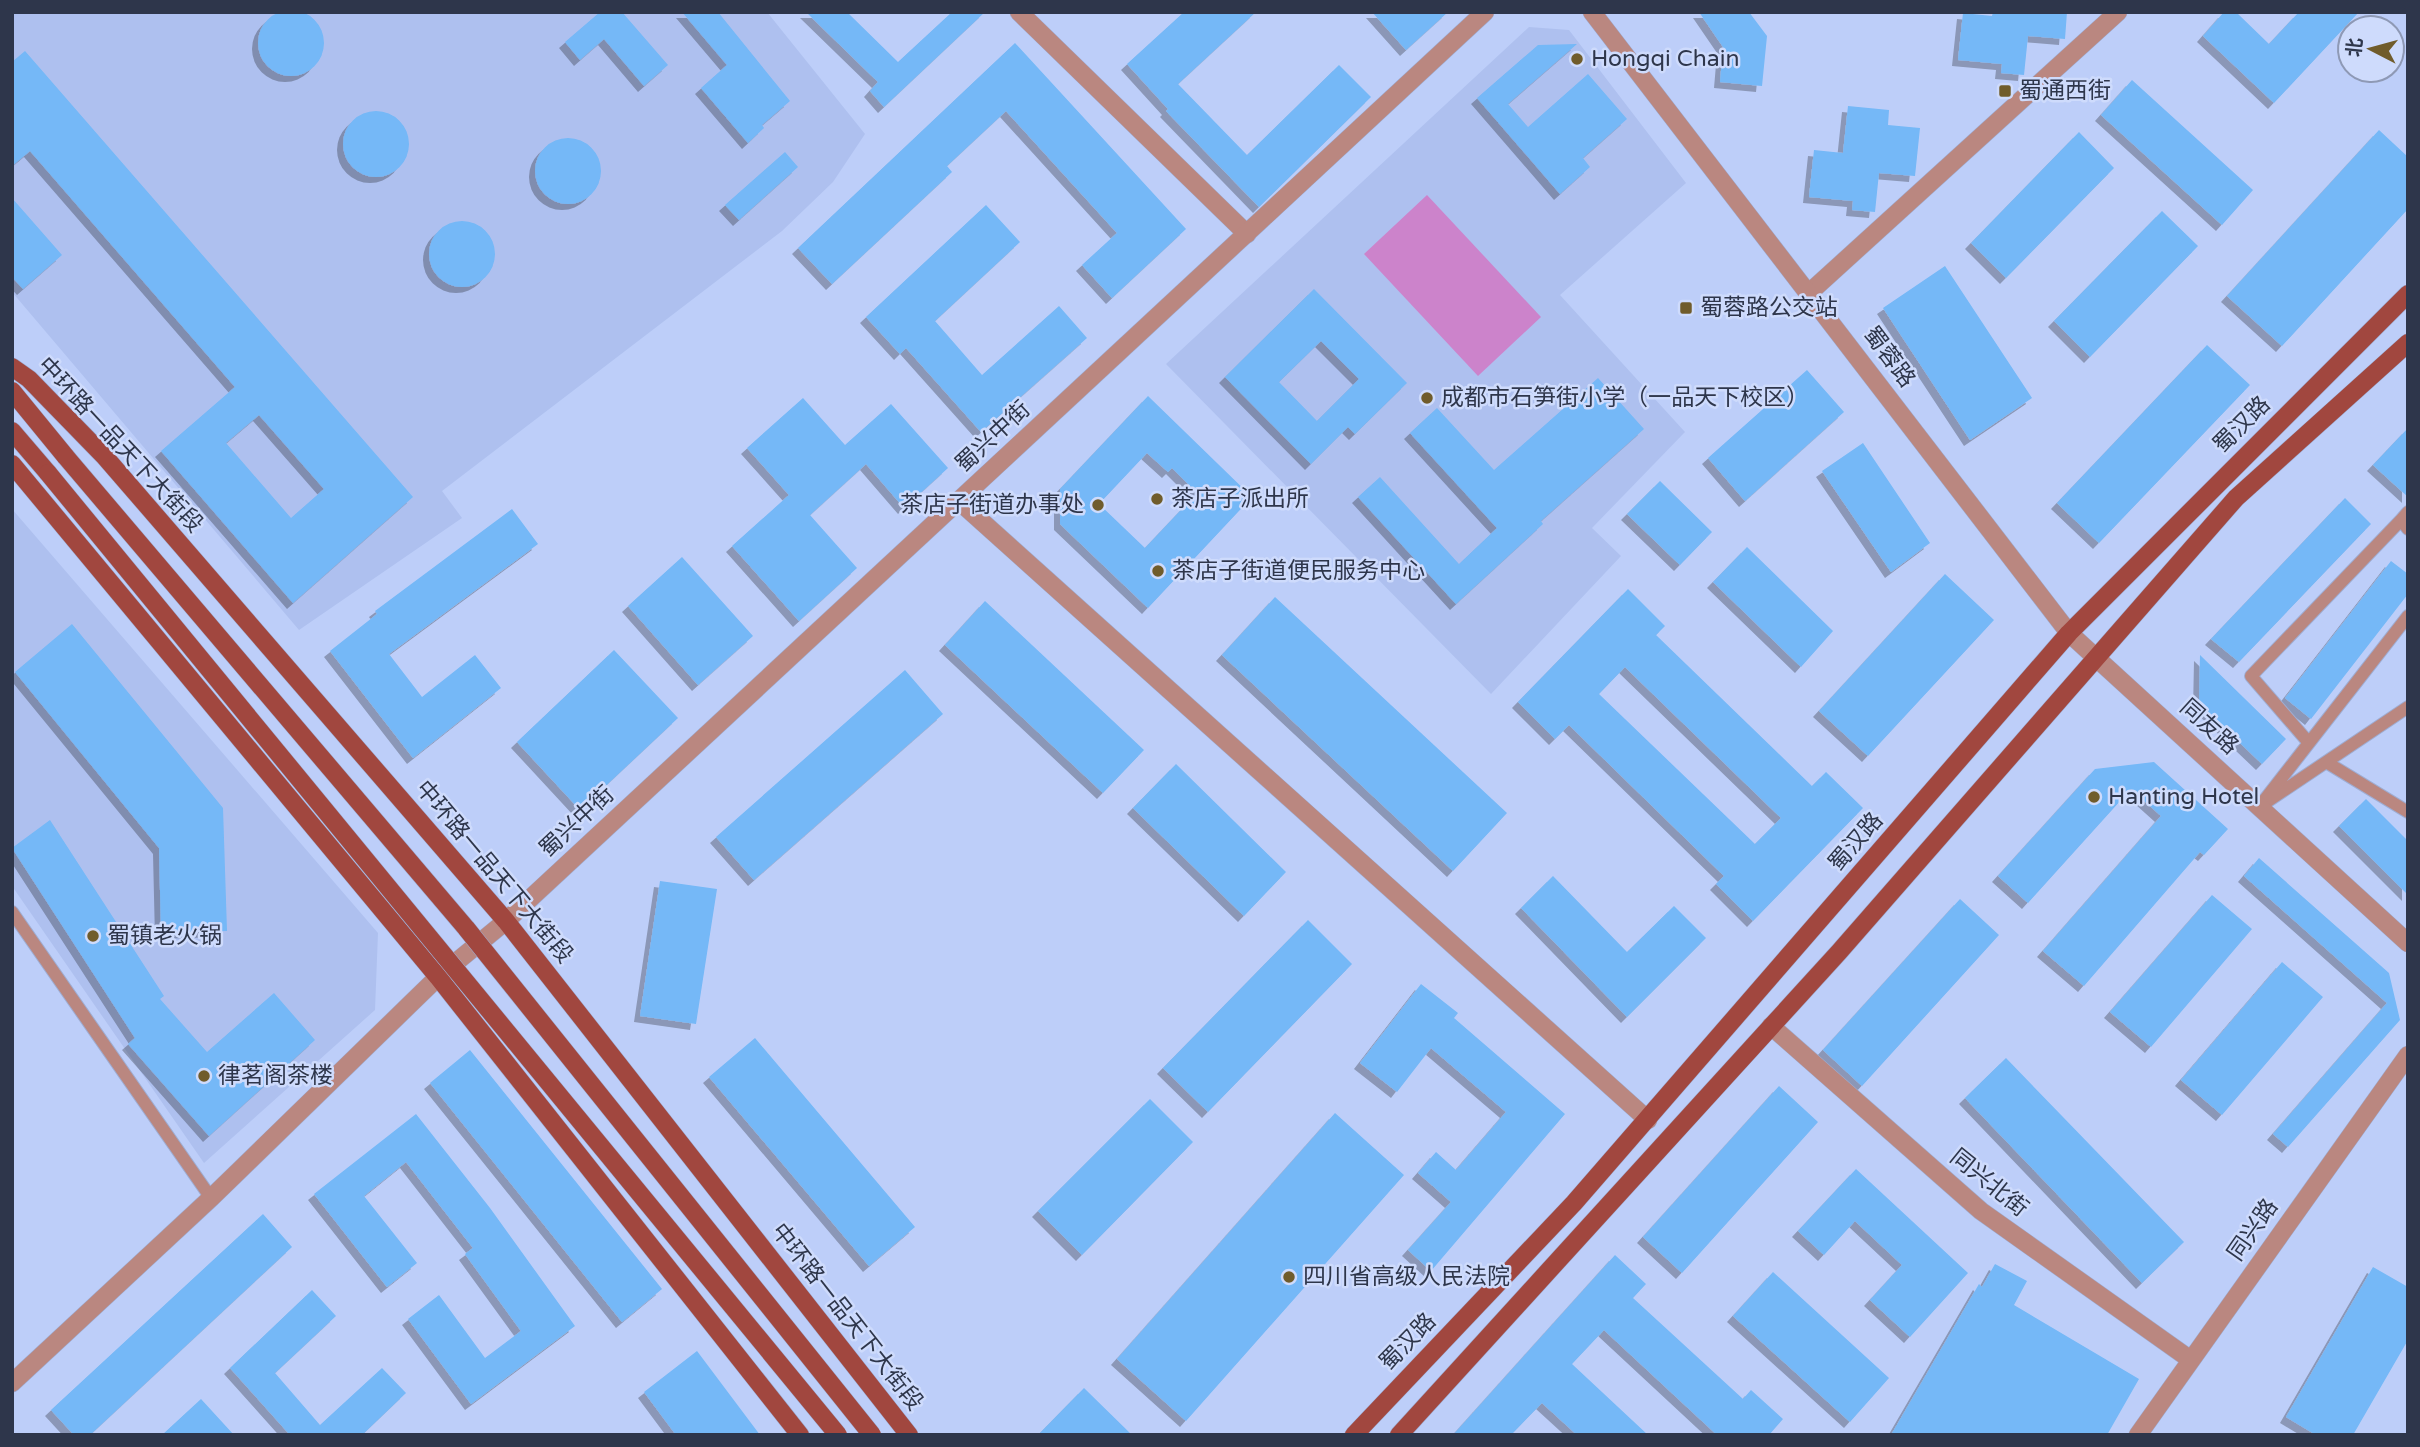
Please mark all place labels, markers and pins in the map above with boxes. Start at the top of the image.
place label: Hongqi Chain [1591,45,1739,73]
marker: Hongqi Chain [1569,51,1585,67]
place label: 蜀通西街 [2019,77,2111,105]
marker: 蜀通西街 [1997,83,2013,99]
place label: 蜀蓉路公交站 [1700,294,1838,322]
marker: 蜀蓉路公交站 [1678,300,1694,316]
place label: 成都市石笋街小学（一品天下校区） [1441,384,1809,412]
marker: 成都市石笋街小学（一品天下校区） [1419,390,1435,406]
place label: 茶店子派出所 [1171,485,1309,513]
place label: 茶店子街道办事处 [900,491,1084,519]
marker: 茶店子派出所 [1149,491,1165,507]
marker: 茶店子街道办事处 [1090,497,1106,513]
place label: 茶店子街道便民服务中心 [1172,557,1425,585]
marker: 茶店子街道便民服务中心 [1150,563,1166,579]
place label: Hanting Hotel [2108,783,2259,811]
marker: Hanting Hotel [2086,789,2102,805]
place label: 蜀镇老火锅 [107,922,222,950]
marker: 蜀镇老火锅 [85,928,101,944]
place label: 律茗阁茶楼 [218,1062,333,1090]
marker: 律茗阁茶楼 [196,1068,212,1084]
place label: 四川省高级人民法院 [1303,1263,1510,1291]
marker: 四川省高级人民法院 [1281,1269,1297,1285]

